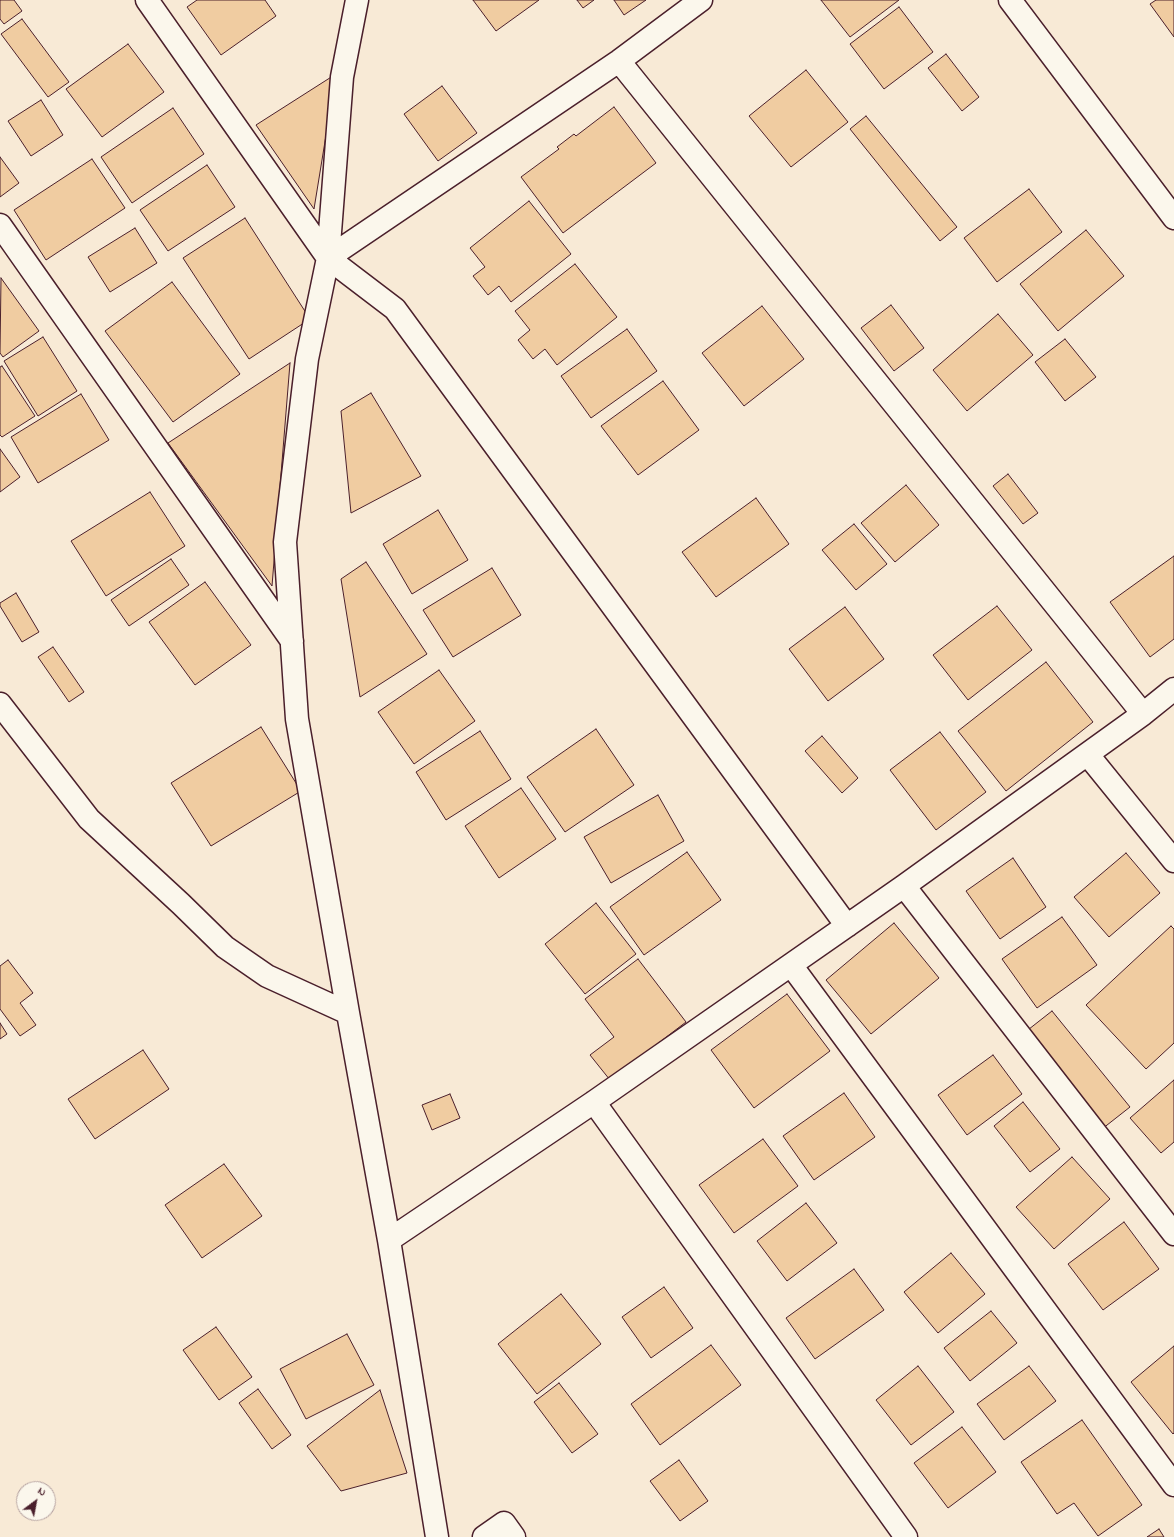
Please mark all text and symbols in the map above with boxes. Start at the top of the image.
north arrow [16,1481,56,1521]
text: N [34,1483,49,1500]

